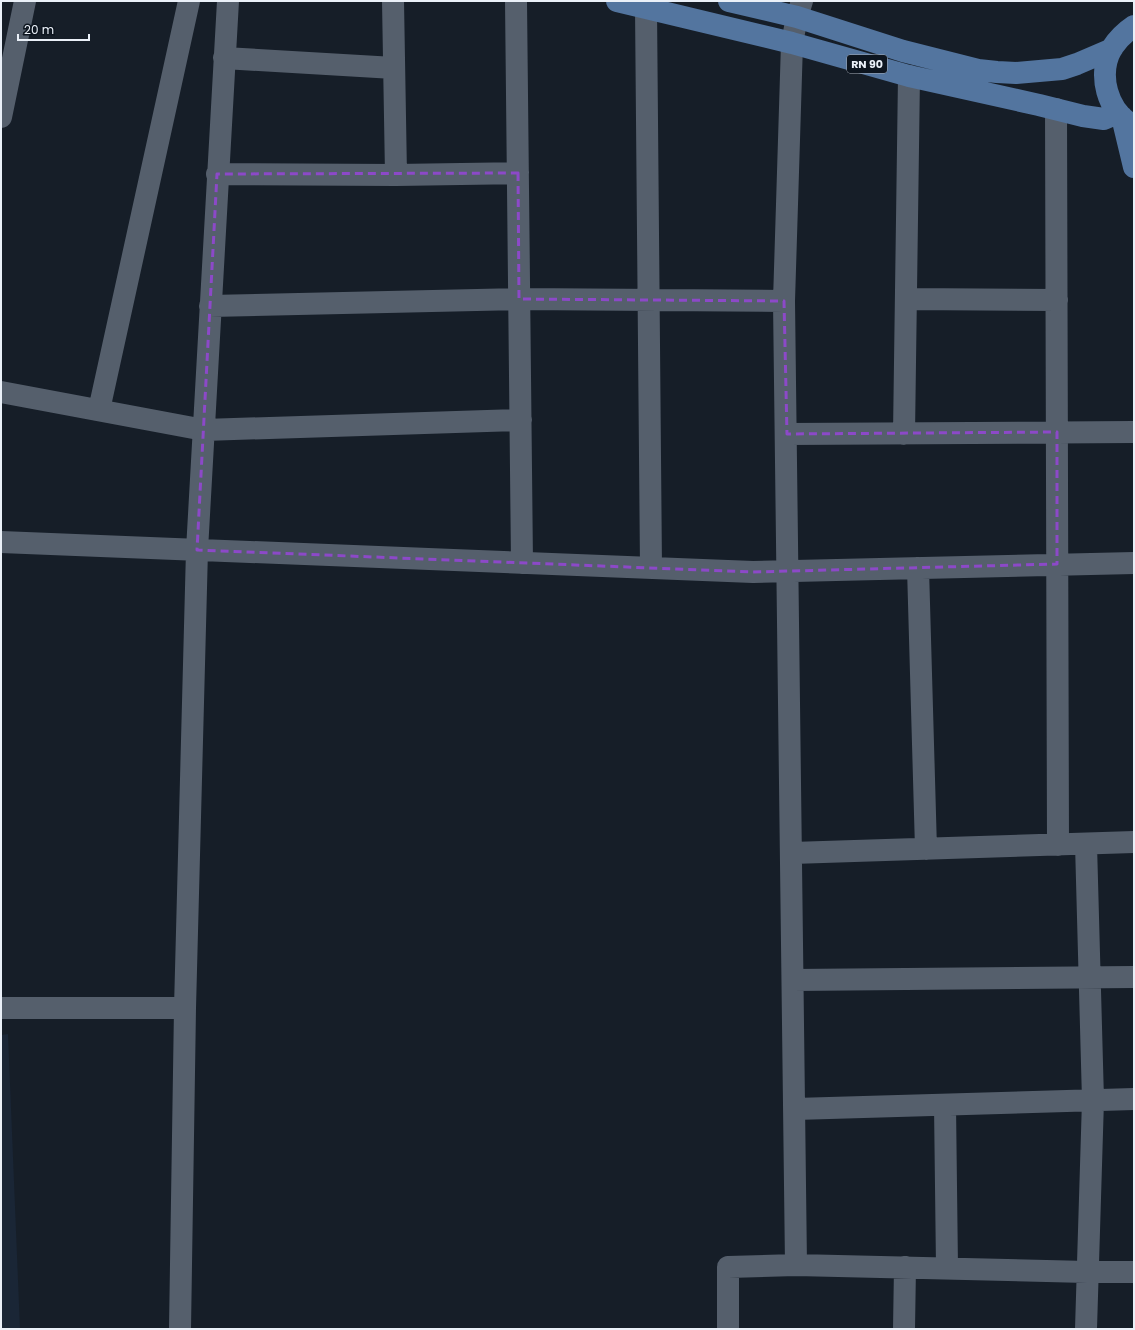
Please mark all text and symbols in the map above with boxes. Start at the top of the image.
scale bar [18,16,89,42]
text: 20 m [24,21,54,38]
road number: RN 90 [847,55,887,73]

